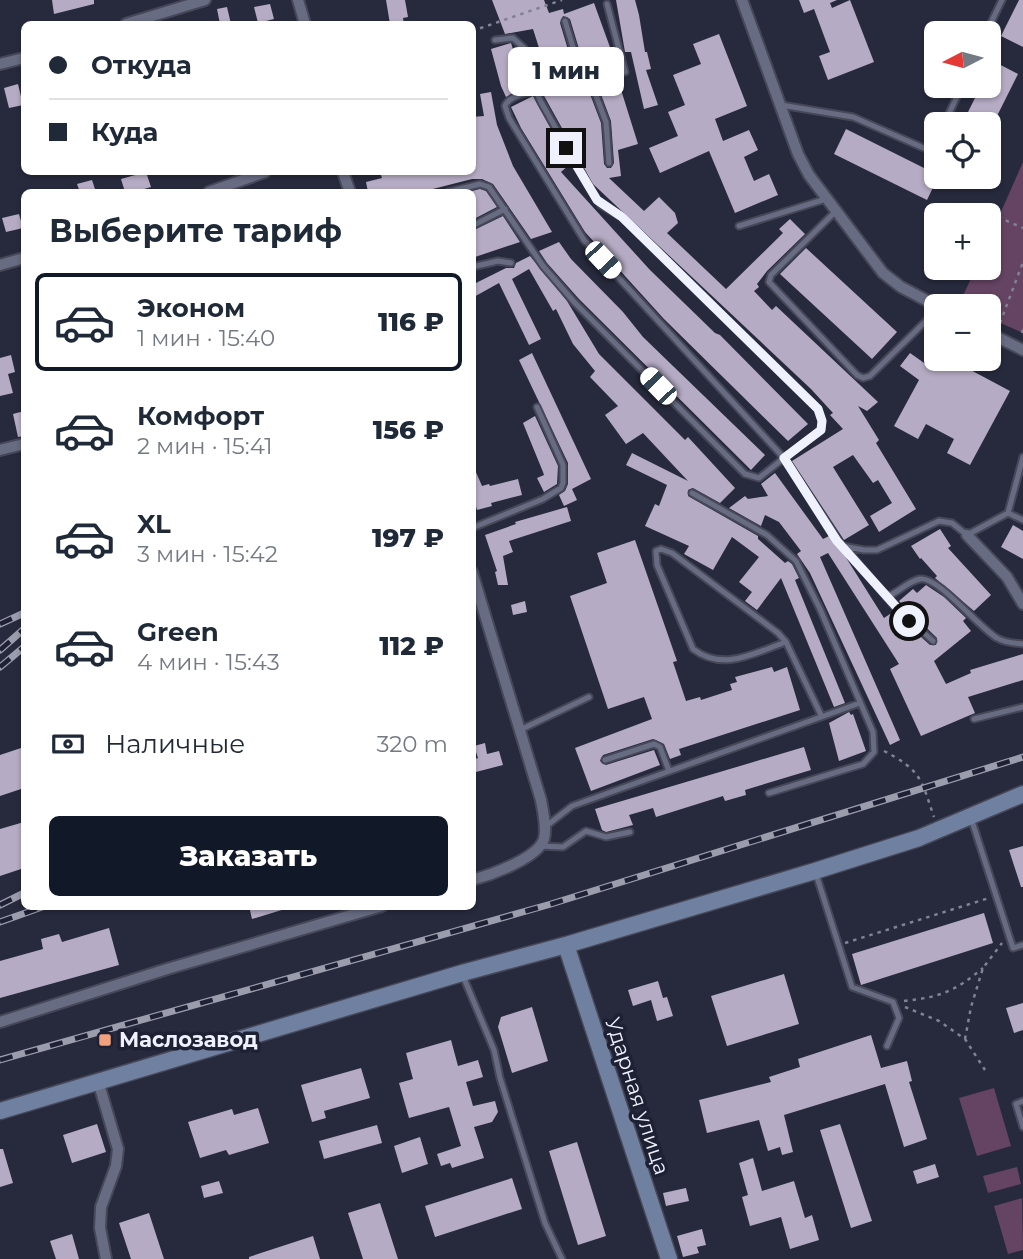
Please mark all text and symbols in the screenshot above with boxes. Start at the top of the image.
north arrow [924,21,1001,98]
map controls [924,21,1001,371]
callout: 1 мин [508,46,624,96]
text: Откуда [91,49,192,81]
text: 1 мин [532,57,600,85]
button: locate [924,112,1001,189]
text: Куда [91,116,158,148]
route end [550,132,582,164]
button: + [924,203,1001,280]
text: Выберите тариф [49,211,342,250]
car [581,237,626,283]
icon: car [53,291,116,354]
text: Эконом [137,292,245,324]
button: − [924,294,1001,371]
text: 116 ₽ [378,306,444,338]
text: 1 мин · 15:40 [137,324,275,352]
car [636,364,681,408]
icon: car [53,399,116,462]
text: Комфорт [137,400,264,432]
text: 156 ₽ [373,414,444,446]
text: 2 мин · 15:41 [137,432,273,460]
icon: car [53,507,116,570]
text: XL [137,508,171,540]
text: 197 ₽ [372,522,444,554]
text: 3 мин · 15:42 [137,540,278,568]
route start [893,605,925,637]
icon: car [53,615,116,678]
text: Green [137,616,219,648]
text: 112 ₽ [379,630,444,662]
text: 4 мин · 15:43 [137,648,280,676]
icon: cash [49,725,87,763]
text: Наличные [105,728,245,760]
text: 320 m [376,730,448,758]
button: Заказать [49,816,448,896]
street label: Ударная улица [600,1014,675,1178]
place label: Маслозавод [119,1027,258,1052]
marker: Маслозавод [97,1032,113,1048]

